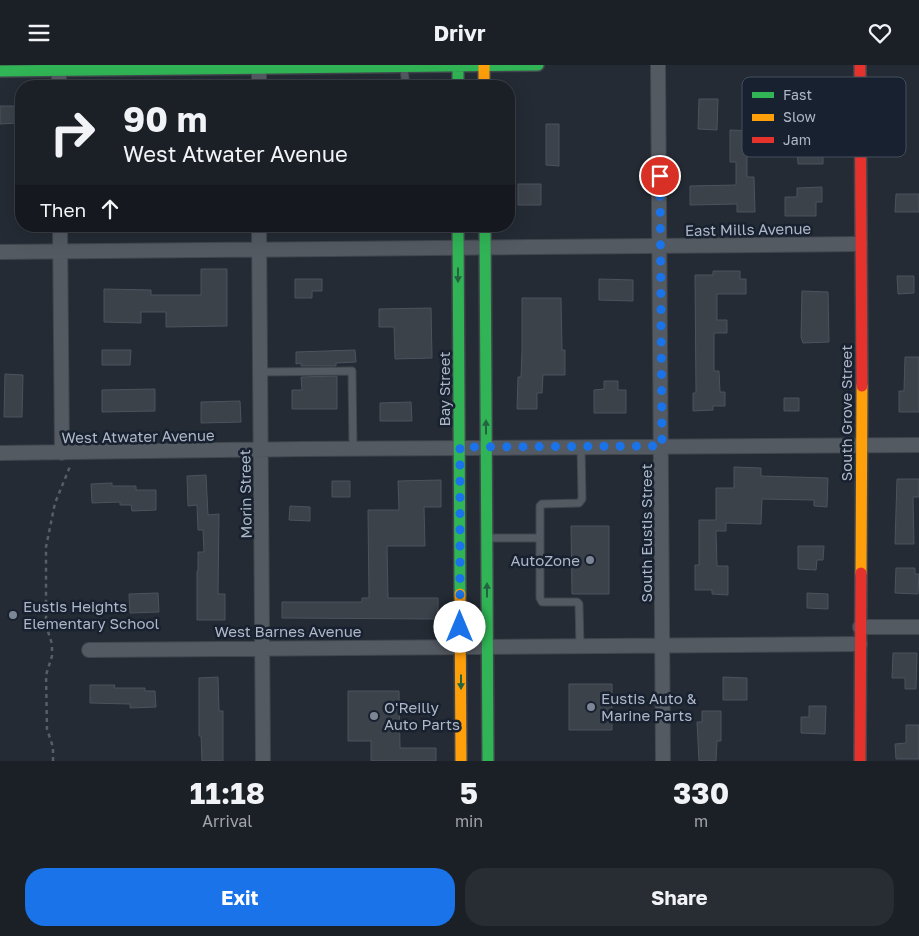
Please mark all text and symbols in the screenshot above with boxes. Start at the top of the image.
icon: menu [25,19,53,47]
text: Drivr [433,19,486,46]
icon: heart [866,19,894,47]
legend [742,77,906,157]
text: Fast [783,86,812,103]
text: 90 m [123,98,207,140]
icon: right [40,100,105,165]
text: Slow [783,108,816,125]
text: Jam [783,131,811,148]
text: West Atwater Avenue [123,140,348,167]
pin [639,155,681,197]
icon: arrive [646,162,674,190]
icon: ahead [96,195,124,223]
text: Then [40,198,86,221]
street label: East Mills Avenue [685,219,812,239]
one-way arrow [454,267,462,283]
street label: South Grove Street [837,345,855,481]
street label: Bay Street [435,352,453,426]
one-way arrow [482,419,490,435]
street label: West Atwater Avenue [61,426,215,446]
street label: Morin Street [235,449,255,539]
street label: South Eustis Street [637,464,655,602]
place label: AutoZone [511,551,580,569]
marker: AutoZone [584,554,596,566]
one-way arrow [483,582,491,598]
place label: Eustis Heights Elementary School [23,597,159,632]
position arrow [433,600,485,652]
marker: Eustis Heights Elementary School [7,609,19,621]
street label: West Barnes Avenue [214,622,362,640]
one-way arrow [457,675,465,691]
place label: Eustis Auto & Marine Parts [601,689,697,724]
place label: O'Reilly Auto Parts [384,698,460,733]
marker: Eustis Auto & Marine Parts [585,701,597,713]
marker: O'Reilly Auto Parts [368,710,380,722]
text: 11:18 [190,775,265,811]
text: 5 [460,775,478,811]
text: 330 [673,775,729,811]
text: Arrival [202,811,253,831]
text: min [455,811,483,831]
text: m [694,811,708,831]
button: Exit [25,868,455,926]
button: Share [465,868,894,926]

